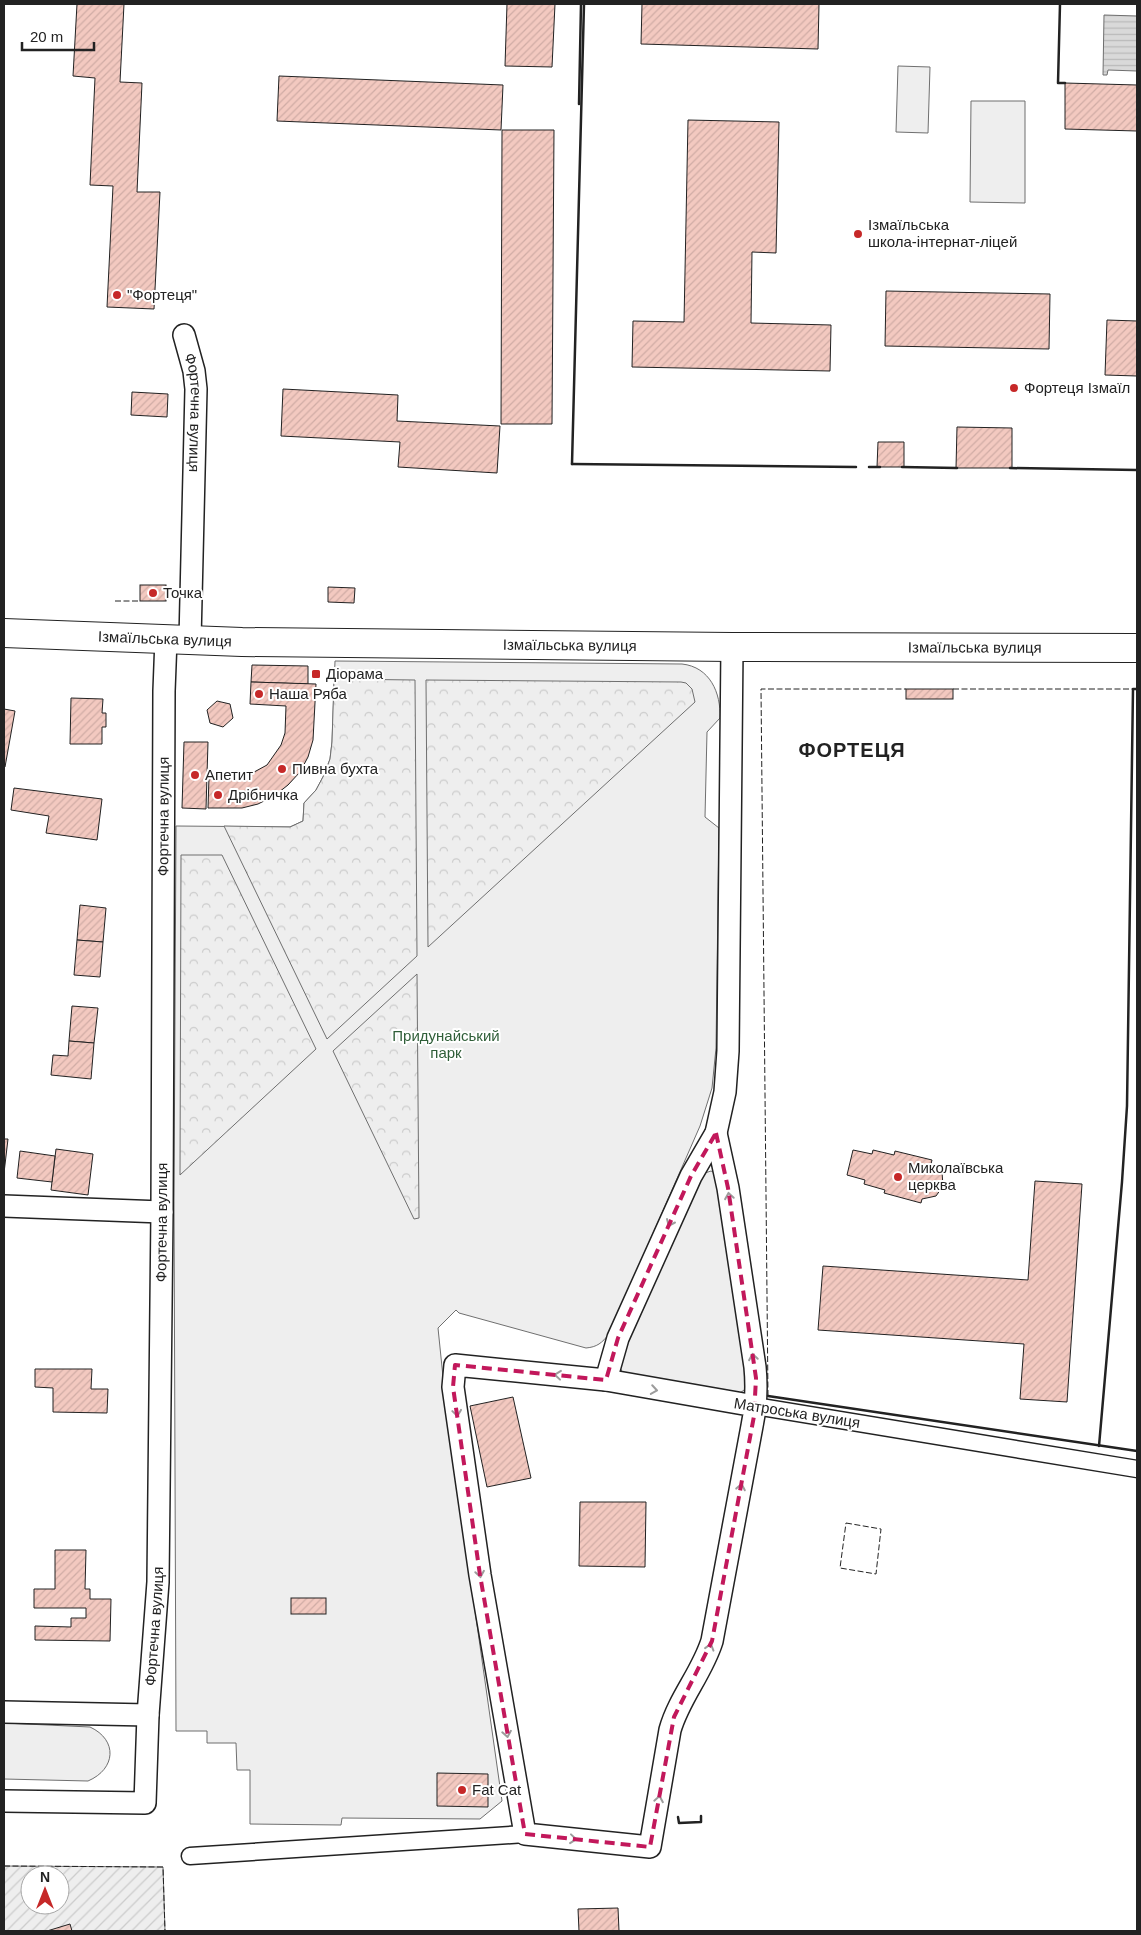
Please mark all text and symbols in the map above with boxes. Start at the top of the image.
scale bar [22,20,95,52]
text: 20 m [30,28,63,45]
place label: Ізмаїльська школа-інтернат-ліцей [868,216,1017,250]
marker: Ізмаїльська школа-інтернат-ліцей [852,228,864,240]
place label: "Фортеця" [127,286,197,303]
marker: "Фортеця" [111,289,123,301]
street label: Фортечна вулиця [181,351,205,473]
place label: Фортеця Ізмаїл [1024,379,1130,396]
marker: Фортеця Ізмаїл [1008,382,1020,394]
place label: Точка [163,584,203,601]
marker: Точка [147,587,159,599]
street label: Ізмаїльська вулиця [98,628,232,650]
street label: Ізмаїльська вулиця [503,636,637,654]
street label: Ізмаїльська вулиця [908,638,1042,656]
place label: Діорама [326,665,384,682]
marker: Діорама [310,668,322,680]
place label: Наша Ряба [269,685,348,702]
marker: Наша Ряба [253,688,265,700]
district label: ФОРТЕЦЯ [798,739,906,761]
street label: Фортечна вулиця [154,757,172,876]
place label: Пивна бухта [292,760,379,777]
marker: Пивна бухта [276,763,288,775]
place label: Апетит [205,766,253,783]
marker: Апетит [189,769,201,781]
place label: Дрібничка [228,786,299,803]
marker: Дрібничка [212,789,224,801]
park label: Придунайський парк [392,1027,500,1061]
place label: Миколаївська церква [908,1159,1004,1193]
street label: Фортечна вулиця [152,1163,170,1282]
marker: Миколаївська церква [892,1171,904,1183]
one-way arrow [725,1192,735,1201]
one-way arrow [665,1218,676,1227]
one-way arrow [749,1353,759,1361]
one-way arrow [554,1370,562,1381]
one-way arrow [650,1384,659,1394]
street label: Матроська вулиця [733,1394,861,1431]
one-way arrow [451,1409,461,1417]
one-way arrow [735,1483,745,1492]
street label: Фортечна вулиця [141,1567,166,1687]
one-way arrow [474,1570,484,1578]
one-way arrow [704,1643,714,1651]
one-way arrow [502,1730,512,1738]
place label: Fat Cat [472,1781,522,1798]
marker: Fat Cat [456,1784,468,1796]
one-way arrow [654,1794,664,1803]
one-way arrow [570,1833,578,1844]
north arrow [20,1865,70,1915]
text: N [40,1869,50,1885]

